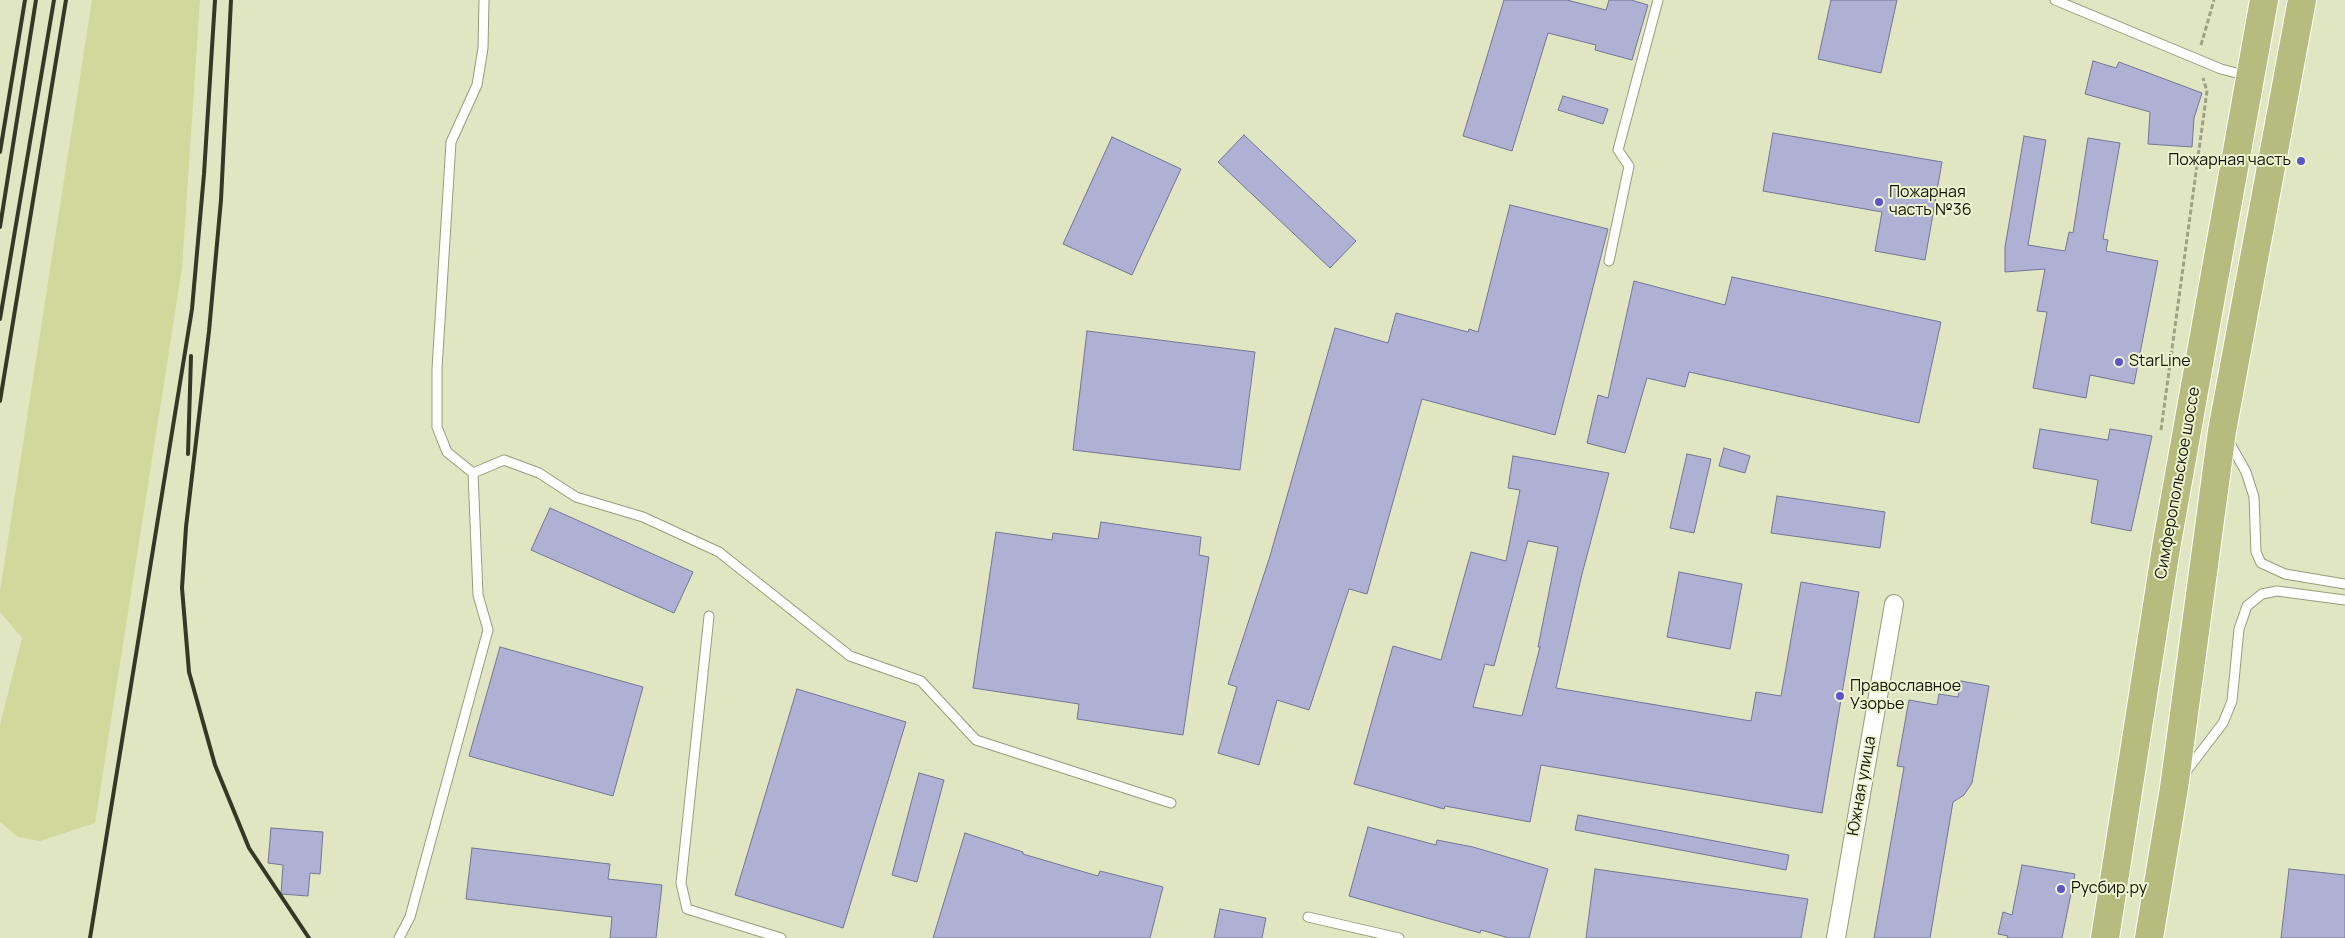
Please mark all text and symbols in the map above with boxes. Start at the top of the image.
place label: Пожарная часть [2168,151,2291,171]
marker: Пожарная часть [2295,155,2307,167]
place label: Пожарная часть №36 [1889,183,1972,221]
marker: Пожарная часть №36 [1873,196,1885,208]
place label: StarLine [2129,352,2191,372]
marker: StarLine [2113,356,2125,368]
street label: Симферопольское шоссе [2152,385,2204,581]
place label: Православное Узорье [1850,677,1961,715]
marker: Православное Узорье [1834,690,1846,702]
street label: Южная улица [1844,735,1880,837]
place label: Русбир.ру [2071,879,2147,899]
marker: Русбир.ру [2055,883,2067,895]

